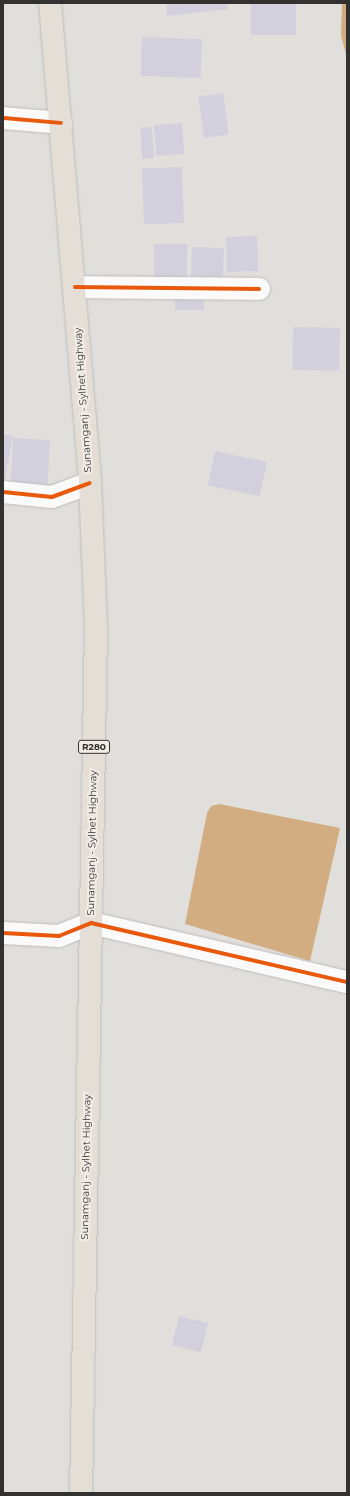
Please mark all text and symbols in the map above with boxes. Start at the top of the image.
street label: Sunamganj - Sylhet Highway [72,327,94,473]
road number: R280 [78,740,110,754]
street label: Sunamganj - Sylhet Highway [85,770,99,916]
street label: Sunamganj - Sylhet Highway [79,1094,93,1240]

